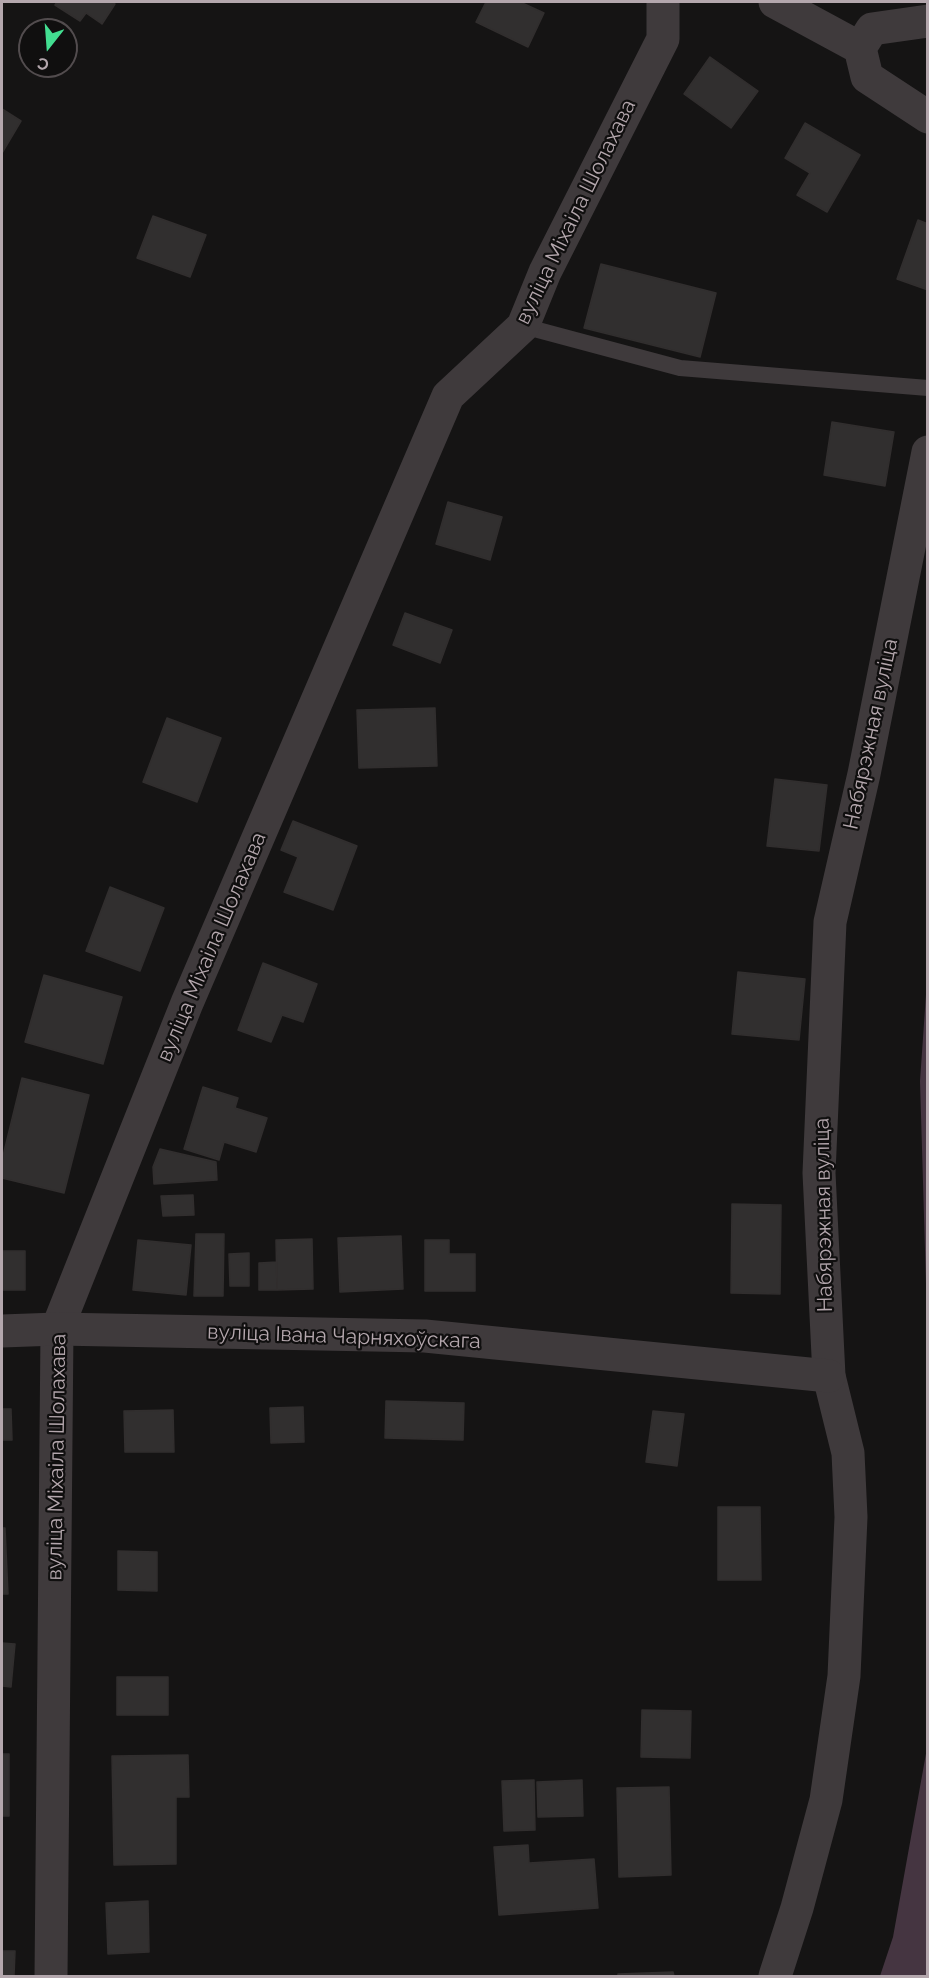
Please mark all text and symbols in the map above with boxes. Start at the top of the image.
north arrow [18,18,78,78]
text: С [35,53,51,74]
street label: вуліца Міхаіла Шолахава [511,96,641,328]
street label: Набярэжная вуліца [838,636,904,832]
street label: вуліца Міхаіла Шолахава [152,828,272,1066]
street label: Набярэжная вуліца [810,1118,838,1312]
street label: вуліца Івана Чарняхоўскага [207,1320,481,1354]
street label: вуліца Міхаіла Шолахава [42,1333,72,1581]

